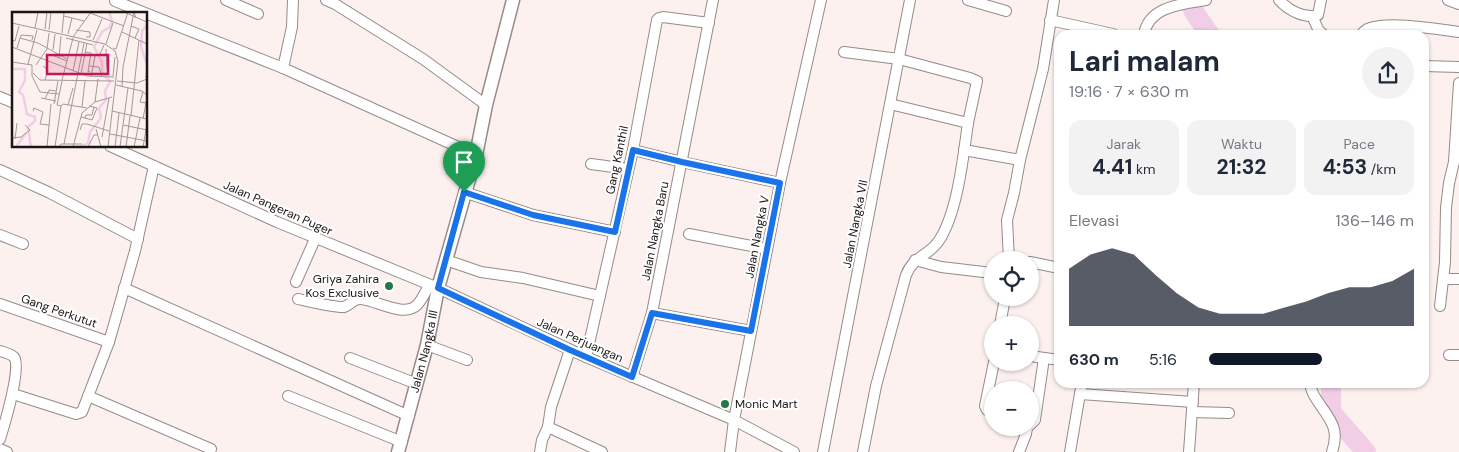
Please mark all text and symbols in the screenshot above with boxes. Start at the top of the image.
inset map [12,12,148,148]
text: Lari malam [1069,43,1220,80]
button: share [1362,47,1414,99]
text: 19:16 · 7 × 630 m [1069,81,1189,102]
street label: Gang Kanthil [602,124,632,196]
text: Jarak [1107,135,1141,153]
text: Waktu [1221,135,1262,153]
text: Pace [1343,135,1375,153]
pin [443,141,485,192]
icon: arrive [450,148,478,176]
text: 4.41 [1092,153,1132,181]
text: 21:32 [1217,153,1266,181]
text: 4:53 [1322,153,1367,181]
text: km [1132,160,1156,178]
text: /km [1367,160,1396,178]
street label: Jalan Pangeran Puger [221,177,336,239]
street label: Jalan Nangka VII [839,178,871,270]
street label: Jalan Nangka Baru [638,180,673,282]
street label: Jalan Nangka V [741,194,773,280]
text: Elevasi [1069,210,1119,231]
text: 136–146 m [1336,210,1414,231]
map controls [984,251,1039,436]
button: locate [984,251,1039,306]
place label: Griya Zahira Kos Exclusive [305,271,379,301]
marker: Griya Zahira Kos Exclusive [383,280,395,292]
street label: Gang Perkutut [19,290,99,332]
street label: Jalan Nangka III [406,309,442,394]
street label: Jalan Perjuangan [534,314,626,366]
button: + [984,316,1039,371]
text: 630 m [1069,349,1119,370]
text: 5:16 [1149,349,1177,370]
button: − [984,381,1039,436]
place label: Monic Mart [735,396,798,412]
marker: Monic Mart [719,398,731,410]

